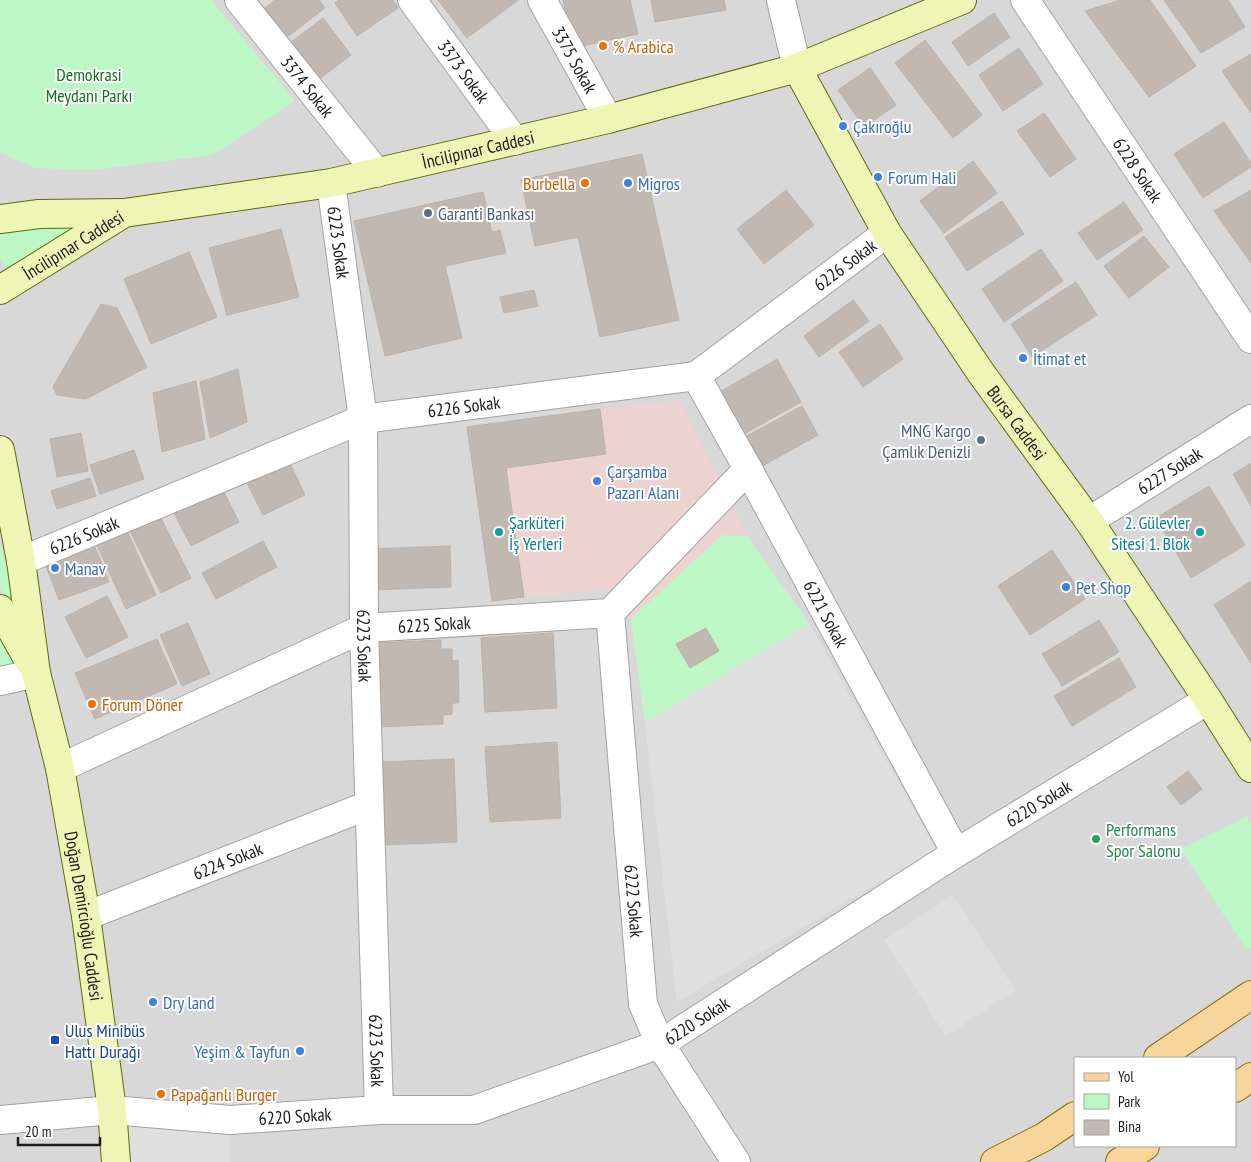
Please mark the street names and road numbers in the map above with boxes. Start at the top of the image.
street label: 3375 Sokak [547,22,603,97]
street label: 3373 Sokak [433,35,495,107]
street label: 3374 Sokak [276,50,339,122]
street label: İncilipınar Caddesi [420,125,536,173]
street label: 6228 Sokak [1108,133,1168,206]
street label: İncilipınar Caddesi [18,205,128,285]
street label: 6223 Sokak [323,205,355,280]
street label: 6226 Sokak [809,233,881,296]
street label: Bursa Caddesi [982,381,1052,464]
street label: 6226 Sokak [426,390,502,422]
street label: 6227 Sokak [1133,441,1206,499]
street label: 6226 Sokak [46,510,122,560]
street label: 6221 Sokak [799,576,854,651]
street label: 6223 Sokak [352,609,377,683]
street label: 6225 Sokak [397,610,471,637]
street label: 6220 Sokak [1001,774,1075,832]
street label: Doğan Demircioğlu Caddesi [60,829,109,1002]
street label: 6224 Sokak [189,836,266,885]
street label: 6222 Sokak [620,864,649,938]
street label: 6220 Sokak [660,991,733,1050]
street label: 6223 Sokak [365,1014,390,1087]
street label: 6220 Sokak [258,1102,332,1130]

